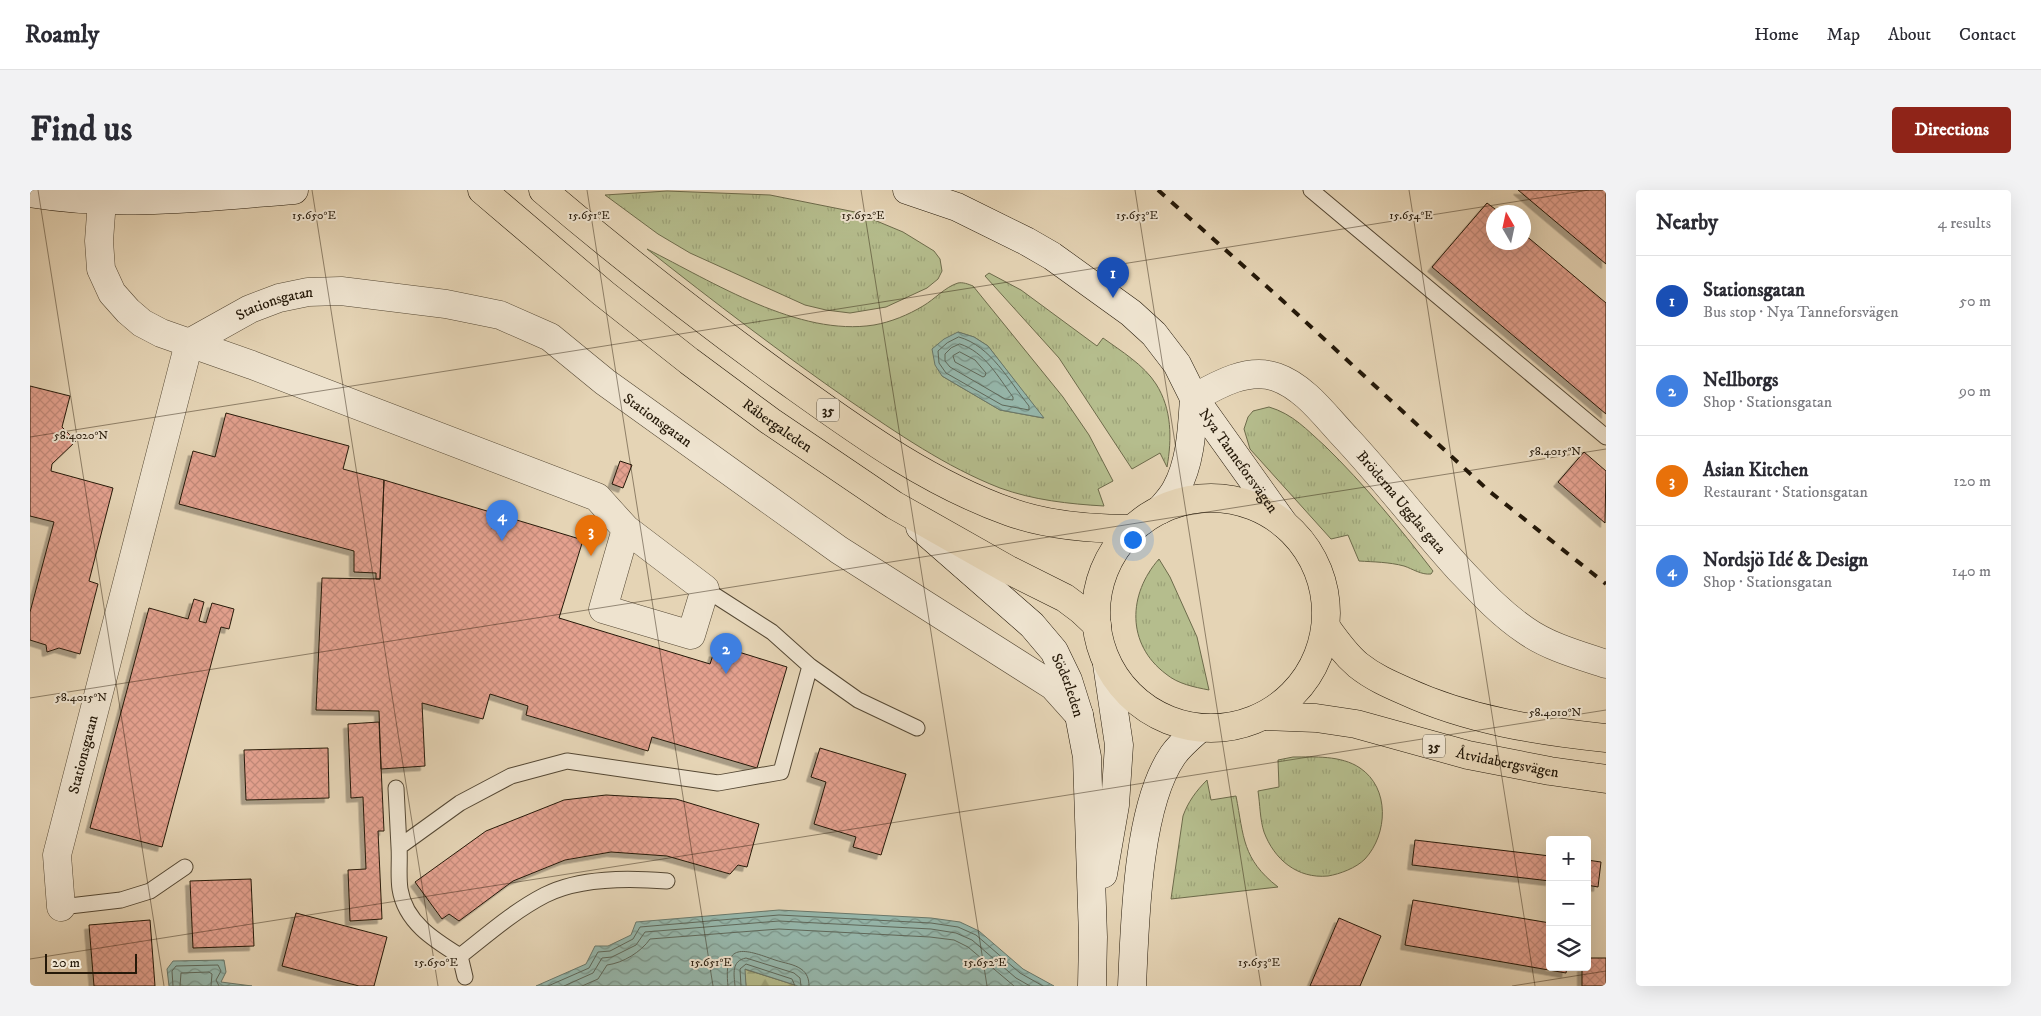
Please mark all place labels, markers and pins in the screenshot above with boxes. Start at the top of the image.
pin: 1 [1097,257,1129,298]
pin: 4 [486,500,518,541]
pin: 3 [575,515,607,556]
pin: 2 [710,633,742,674]

